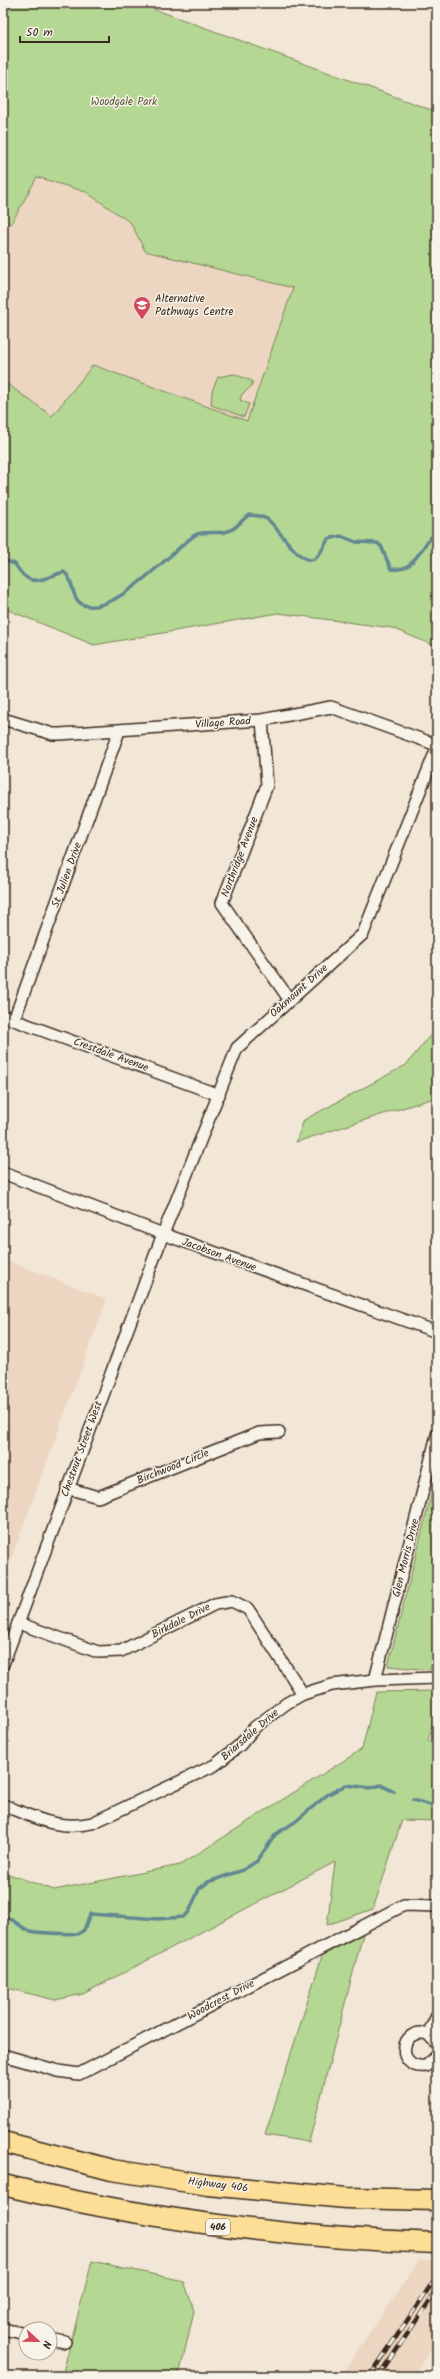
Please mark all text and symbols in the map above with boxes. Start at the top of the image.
scale bar [20,18,109,44]
text: 50 m [26,23,53,42]
park label: Woodgale Park [91,93,158,111]
place label: Alternative Pathways Centre [155,290,233,321]
school or university icon: Alternative Pathways Centre [132,295,152,320]
street label: Village Road [195,712,252,734]
street label: Northridge Avenue [216,814,264,900]
street label: St Julien Drive [47,840,87,910]
street label: Oakmount Drive [266,960,332,1022]
street label: Crestdale Avenue [71,1033,151,1077]
street label: Jacobson Avenue [179,1233,259,1277]
street label: Chestnut Street West [56,1398,108,1500]
street label: Birchwood Circle [134,1444,212,1490]
street label: Glen Morris Drive [388,1517,424,1599]
street label: Birkdale Drive [148,1598,214,1644]
street label: Briarsdale Drive [217,1704,283,1766]
street label: Woodcrest Drive [184,1975,258,2025]
street label: Highway 406 [187,2172,249,2198]
road number: 406 [206,2219,230,2235]
north arrow [18,2321,58,2361]
text: N [37,2338,56,2351]

